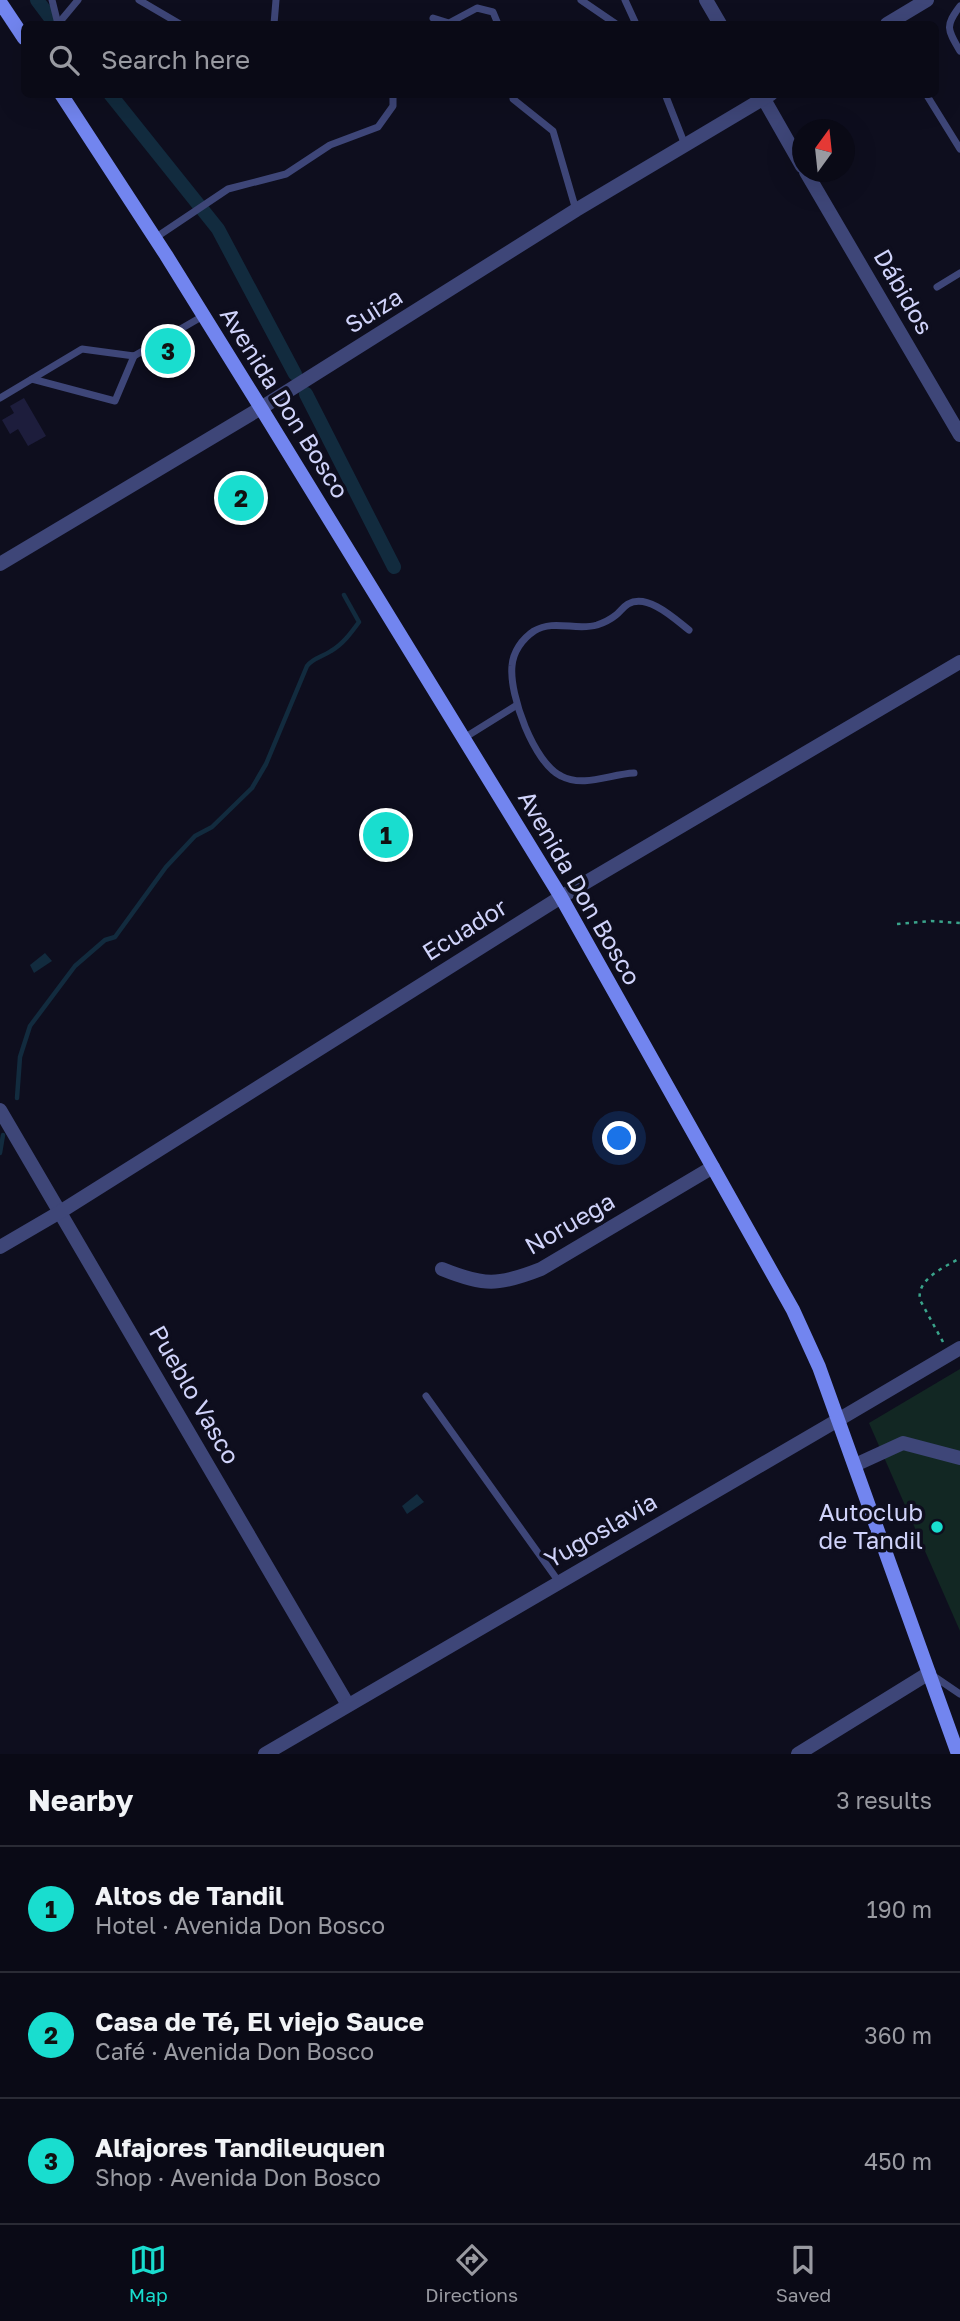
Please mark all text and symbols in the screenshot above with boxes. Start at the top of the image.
search box [21,21,939,98]
icon: search [45,41,83,79]
text: Search here [101,44,250,75]
north arrow [792,119,855,182]
street label: Dábidos [868,244,940,339]
street label: Suiza [339,281,407,338]
street label: Avenida Don Bosco [215,301,356,503]
pin: 3 [145,325,191,377]
pin: 2 [218,472,264,524]
street label: Avenida Don Bosco [513,785,648,990]
pin: 1 [363,809,409,861]
street label: Ecuador [417,892,512,966]
your location [602,1121,636,1155]
street label: Noruega [519,1185,619,1260]
street label: Pueblo Vasco [144,1320,247,1469]
street label: Yugoslavia [539,1486,661,1573]
place label: Autoclub de Tandil [818,1497,923,1554]
marker: Autoclub de Tandil [929,1519,945,1535]
text: Nearby [28,1782,133,1818]
text: 3 results [836,1786,932,1814]
text: Altos de Tandil [95,1880,284,1911]
text: 1 [45,1895,57,1923]
text: 190 m [867,1895,932,1923]
text: Hotel · Avenida Don Bosco [95,1911,385,1939]
text: Casa de Té, El viejo Sauce [95,2006,424,2037]
text: 2 [44,2021,58,2049]
text: 360 m [864,2021,932,2049]
text: Café · Avenida Don Bosco [95,2037,374,2065]
text: Alfajores Tandileuquen [95,2132,385,2163]
text: 3 [44,2147,58,2175]
text: 450 m [864,2147,932,2175]
text: Shop · Avenida Don Bosco [95,2163,381,2191]
tab: Map [129,2241,168,2306]
tab: Directions [425,2241,518,2306]
tab: Saved [776,2241,831,2306]

